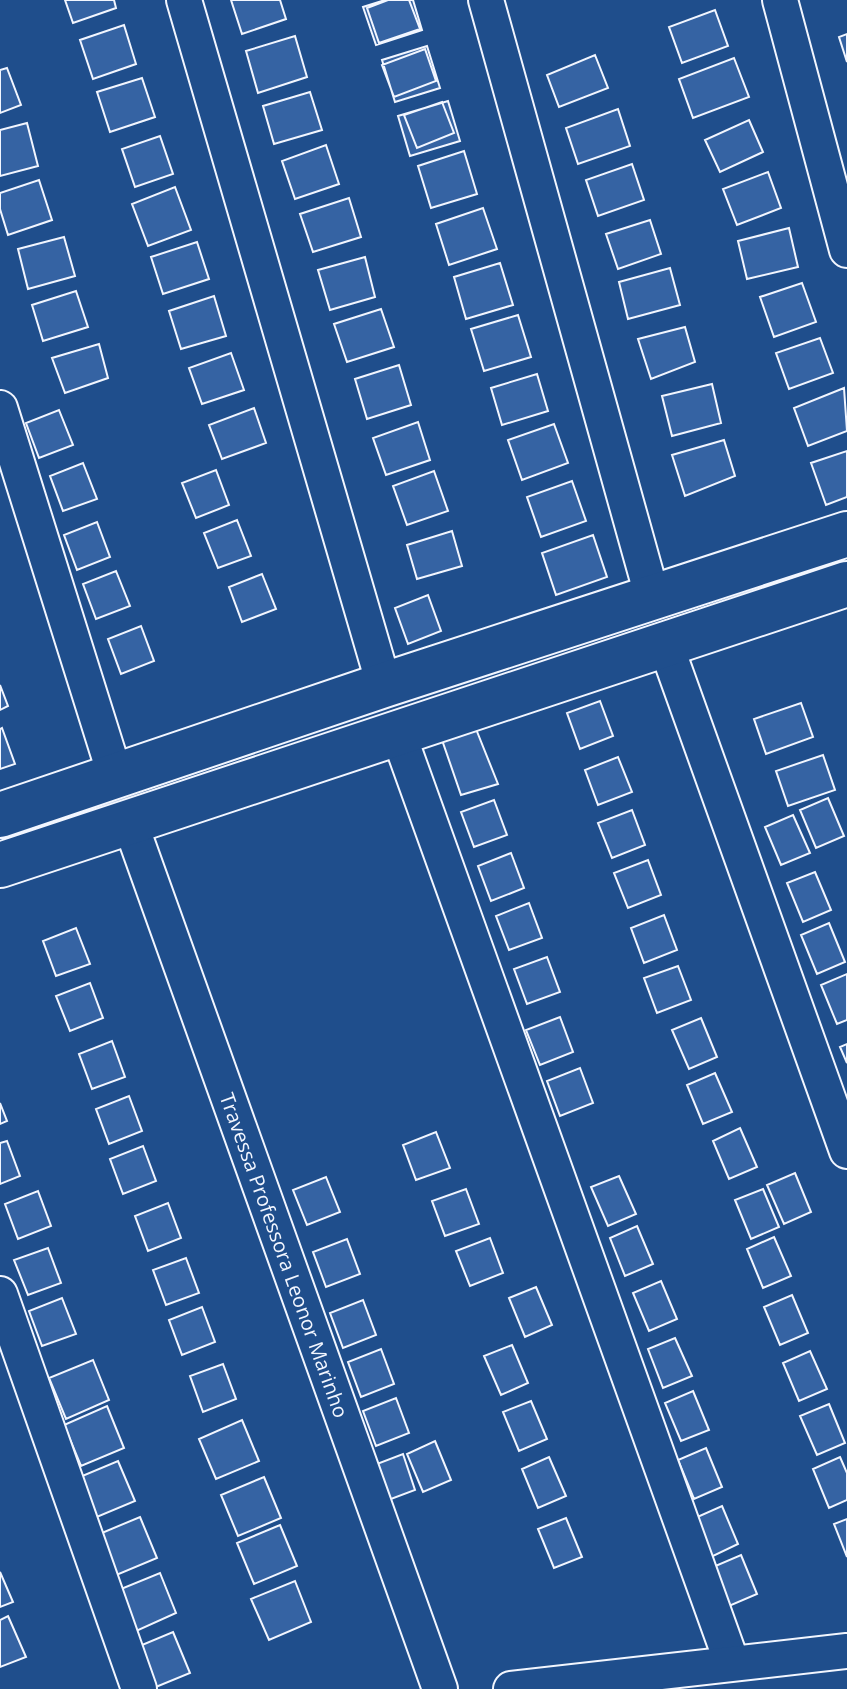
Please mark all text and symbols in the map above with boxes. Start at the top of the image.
street label: Travessa Professora Leonor Marinho [214,1089,355,1421]

